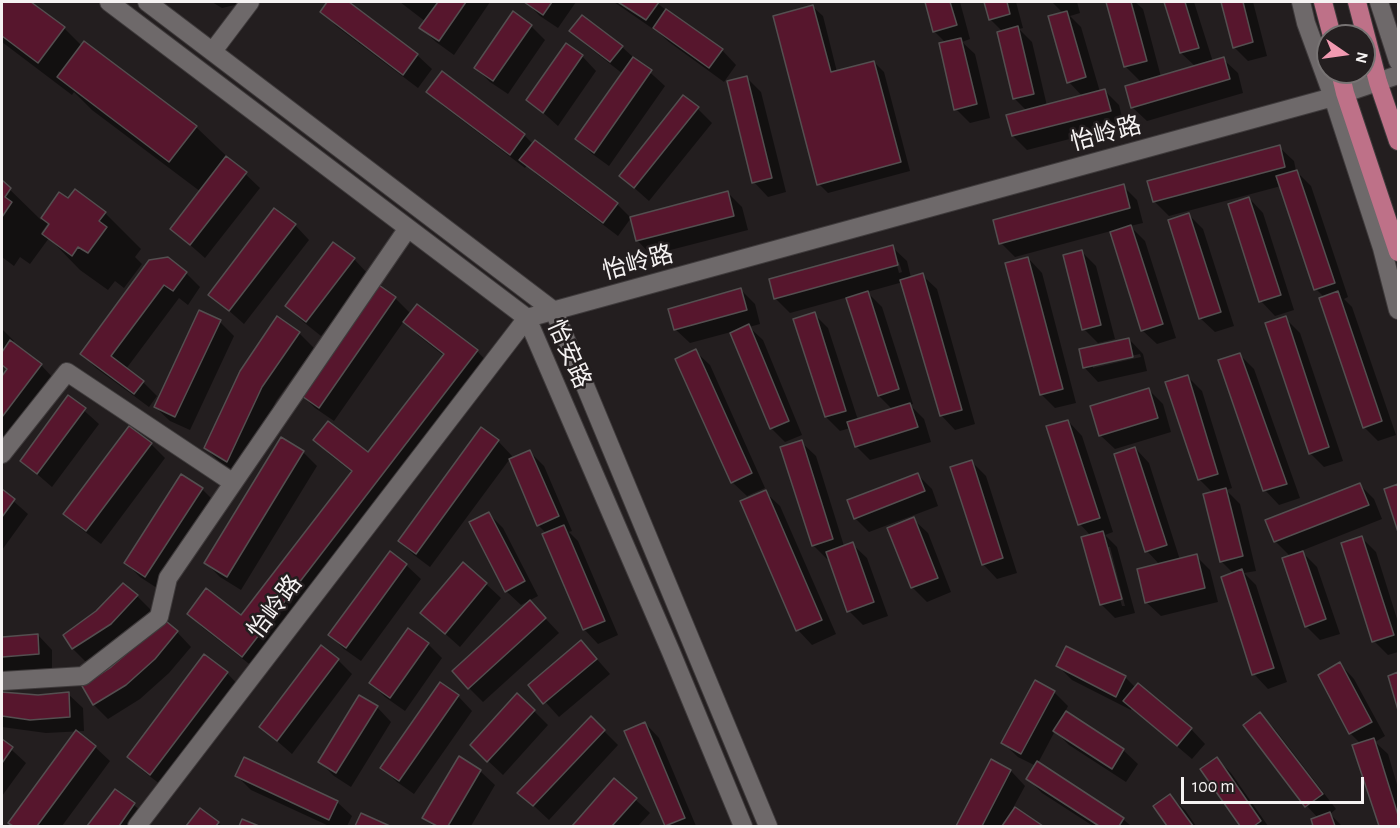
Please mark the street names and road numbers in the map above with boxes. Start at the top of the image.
street label: 怡岭路 [1067,111,1145,157]
street label: 怡岭路 [599,240,677,286]
street label: 怡安路 [541,315,597,393]
street label: 怡岭路 [242,570,308,644]

